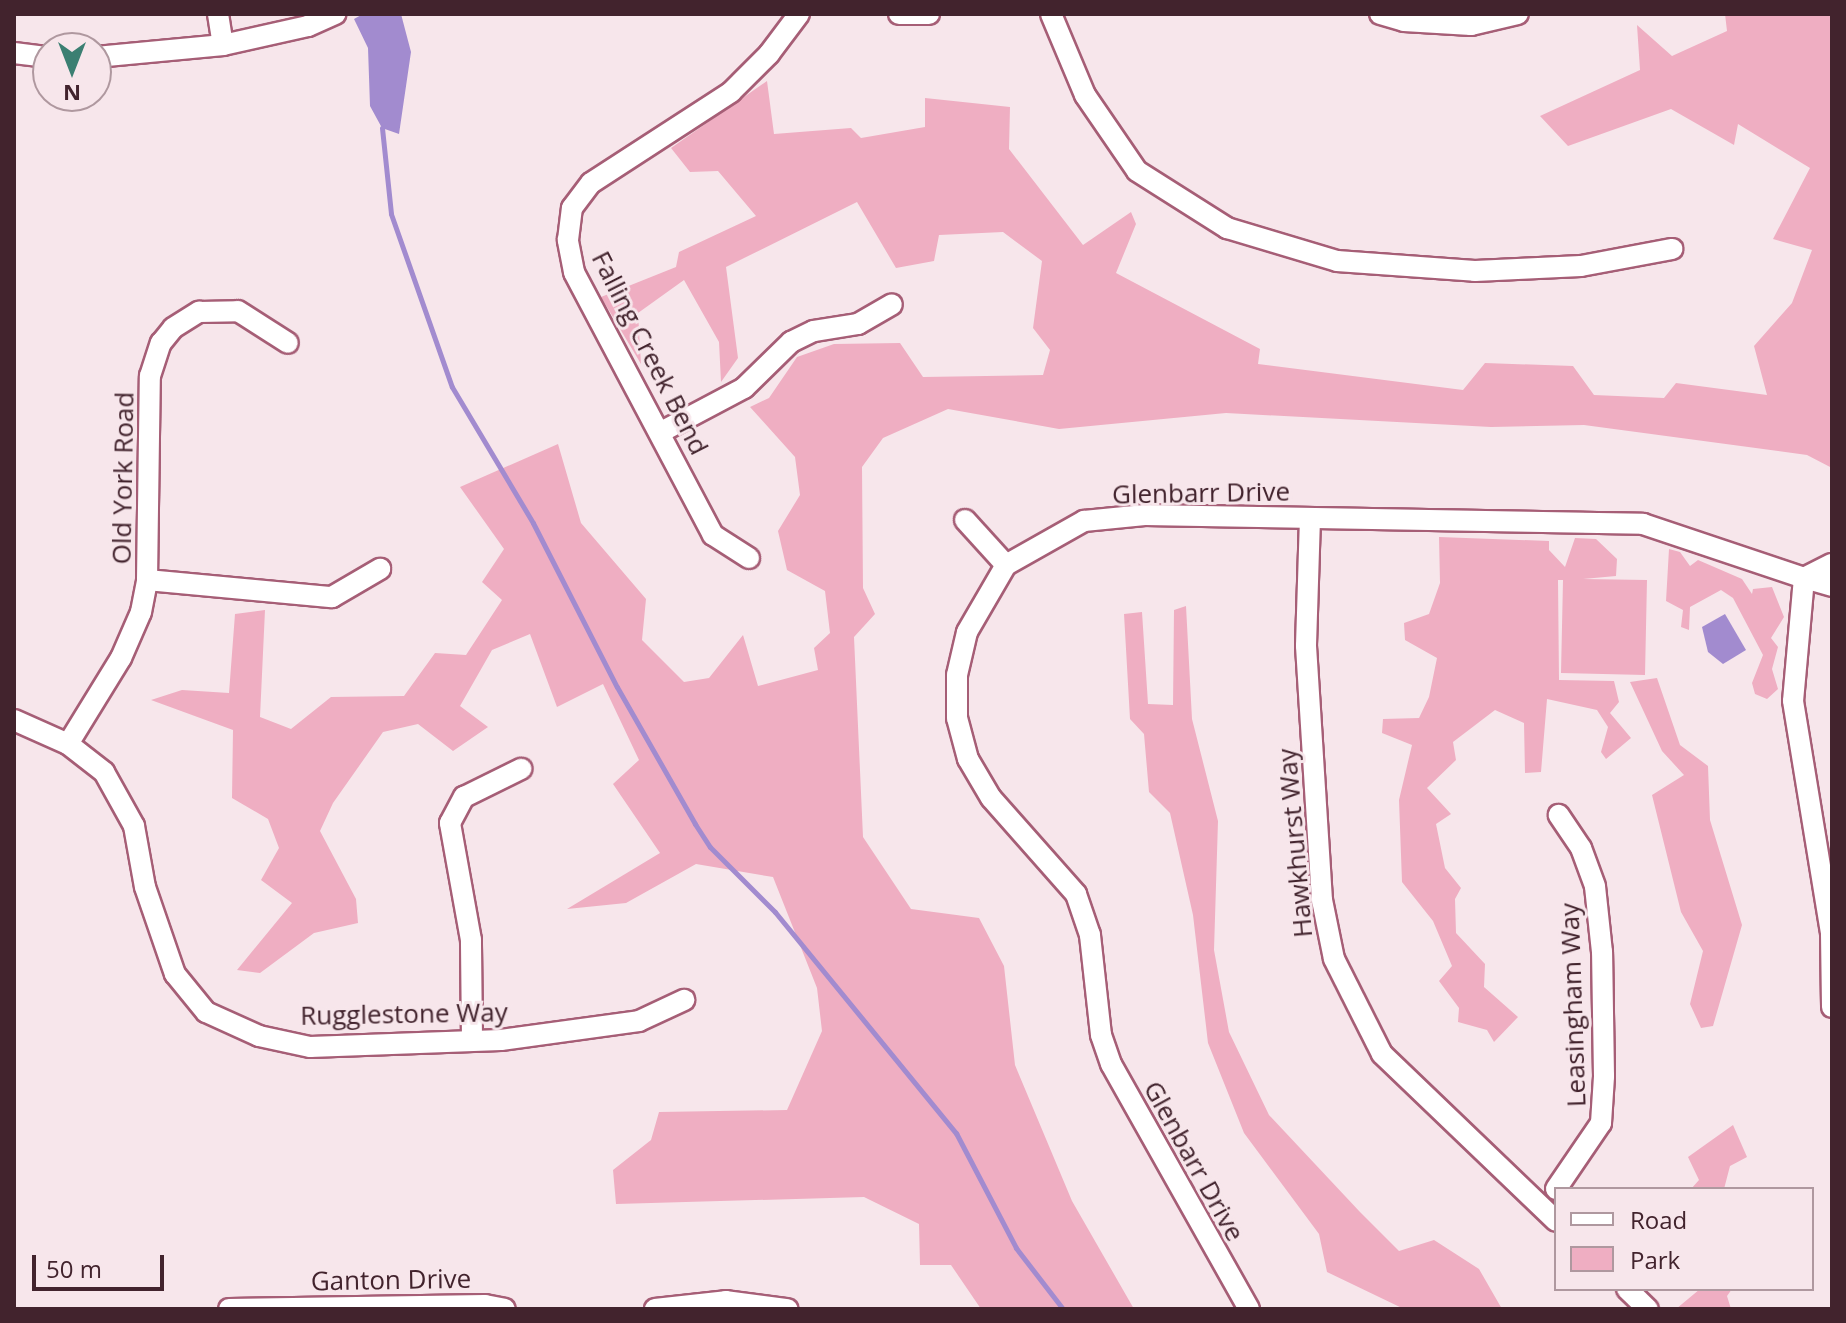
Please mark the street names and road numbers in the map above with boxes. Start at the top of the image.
street label: Falling Creek Bend [585,246,715,460]
street label: Old York Road [106,391,140,565]
street label: Glenbarr Drive [1112,476,1290,510]
street label: Hawkhurst Way [1271,747,1319,939]
street label: Leasingham Way [1554,902,1592,1108]
street label: Rugglestone Way [300,997,508,1031]
street label: Glenbarr Drive [1137,1076,1251,1246]
street label: Ganton Drive [310,1263,472,1297]

